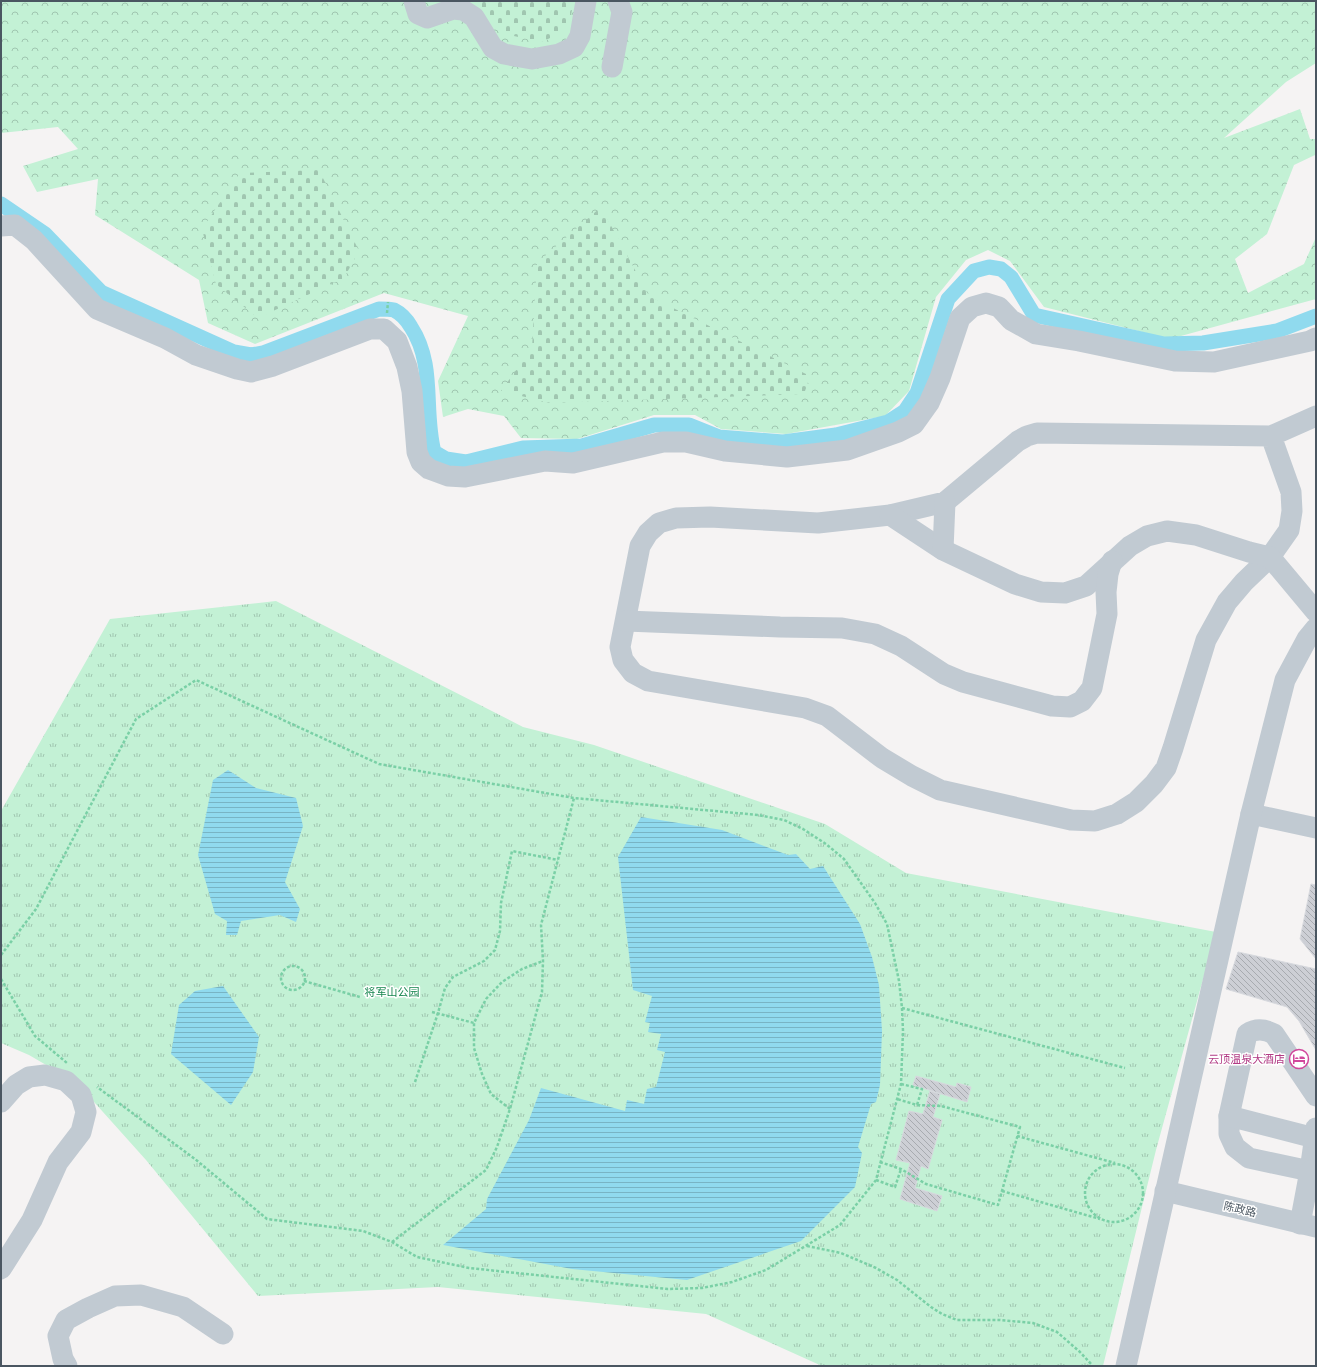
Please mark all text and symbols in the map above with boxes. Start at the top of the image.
park label: 将军山公园 [365,986,420,998]
hotel icon: 云顶温泉大酒店 [1288,1048,1310,1070]
place label: 云顶温泉大酒店 [1208,1053,1285,1065]
street label: 陈政路 [1223,1199,1257,1219]

